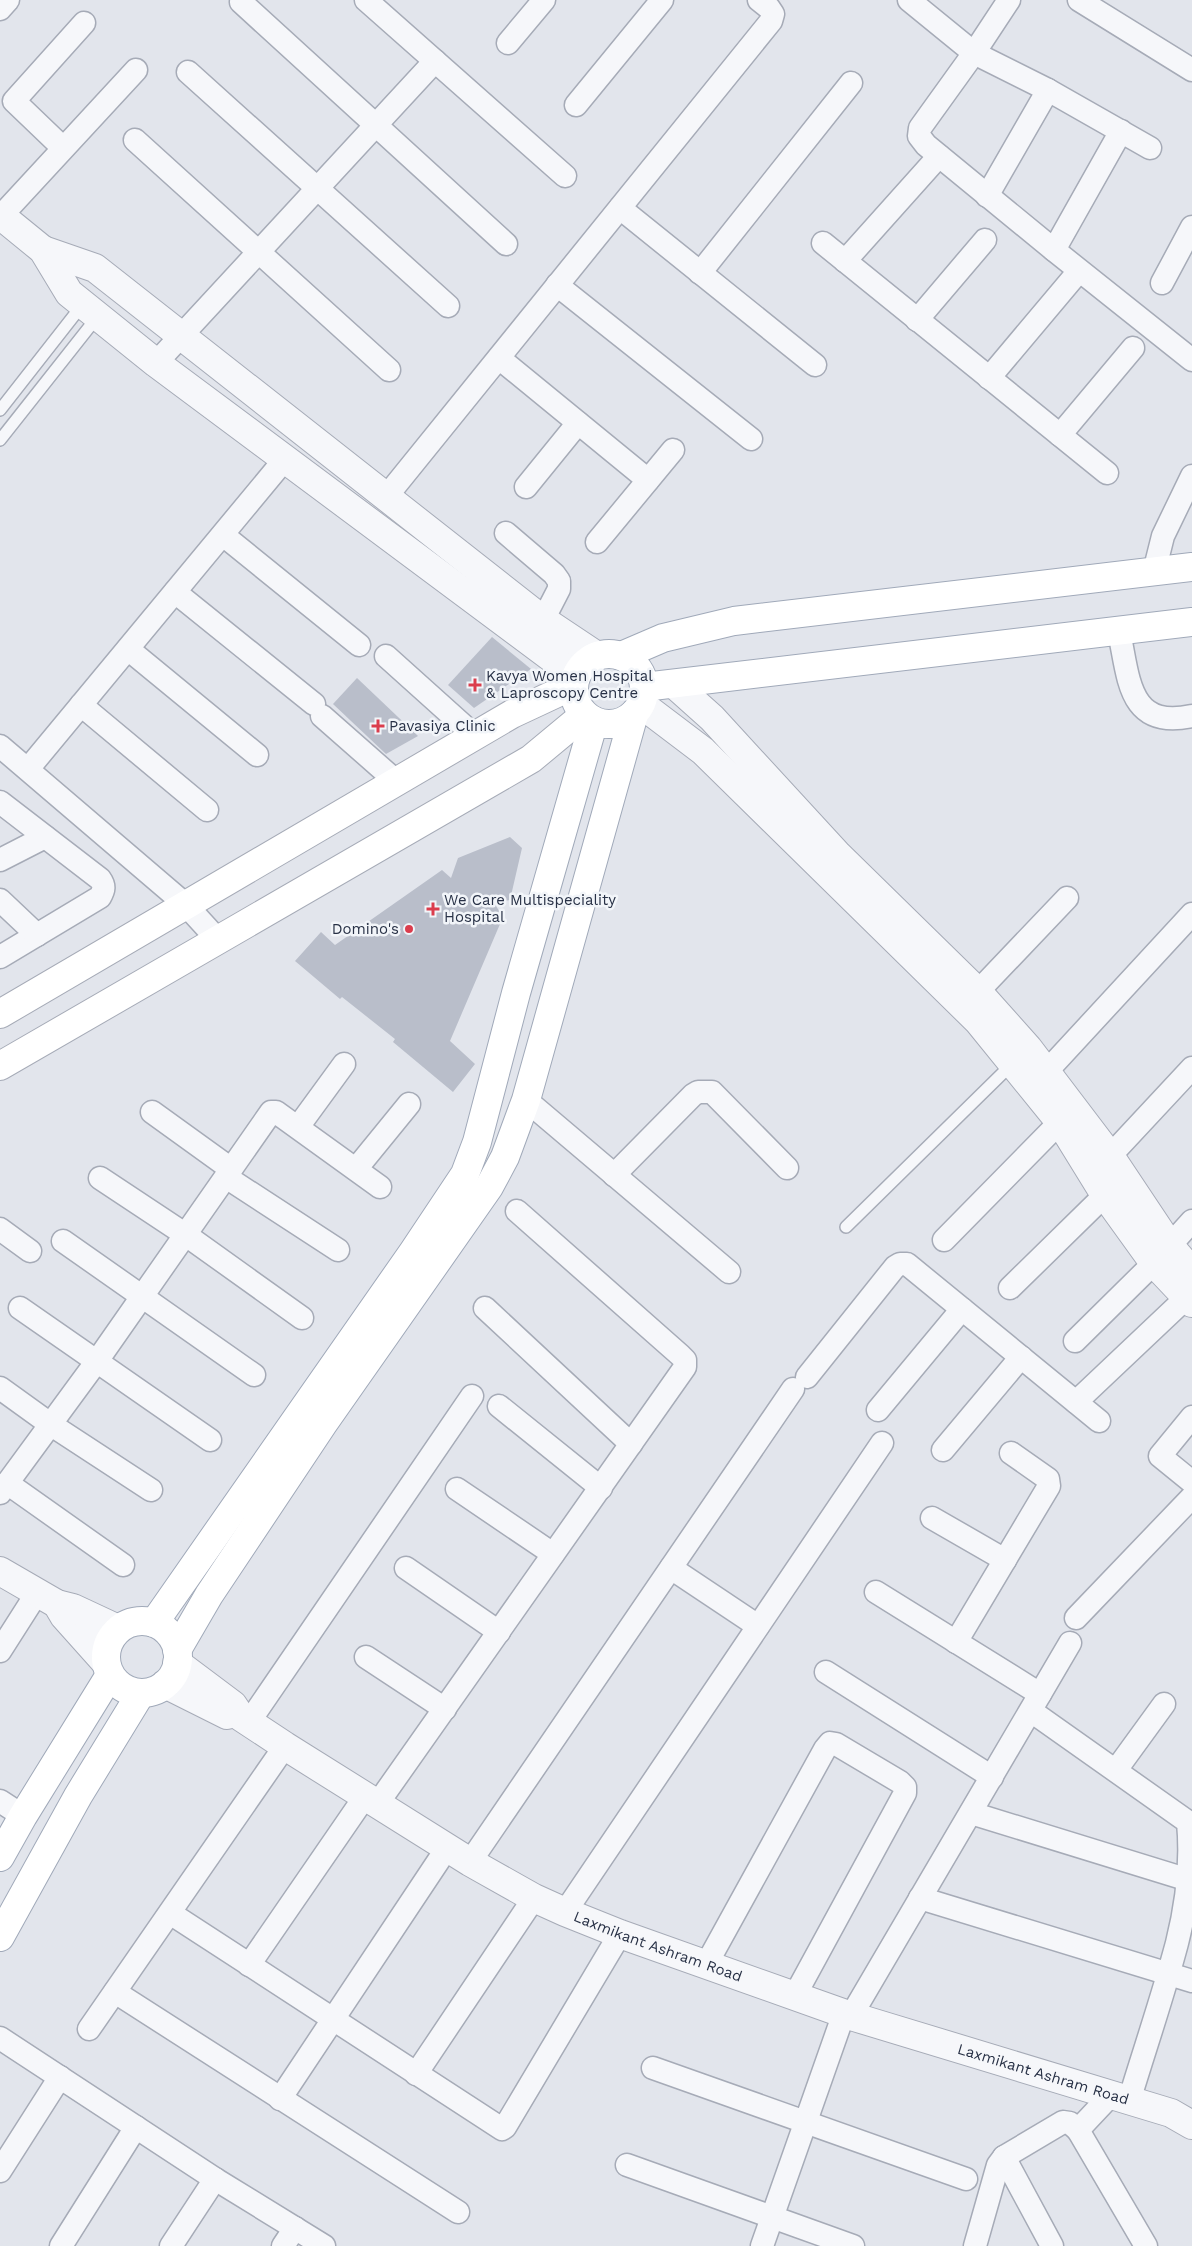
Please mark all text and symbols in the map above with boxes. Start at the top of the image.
place label: Kavya Women Hospital & Laproscopy Centre [486,667,653,702]
marker: Kavya Women Hospital & Laproscopy Centre [468,678,482,692]
place label: Pavasiya Clinic [389,717,496,735]
marker: Pavasiya Clinic [371,719,385,733]
place label: We Care Multispeciality Hospital [444,891,616,926]
marker: We Care Multispeciality Hospital [426,902,440,916]
place label: Domino's [332,920,399,938]
marker: Domino's [403,923,415,935]
street label: Laxmikant Ashram Road [571,1907,745,1986]
street label: Laxmikant Ashram Road [955,2040,1131,2109]

